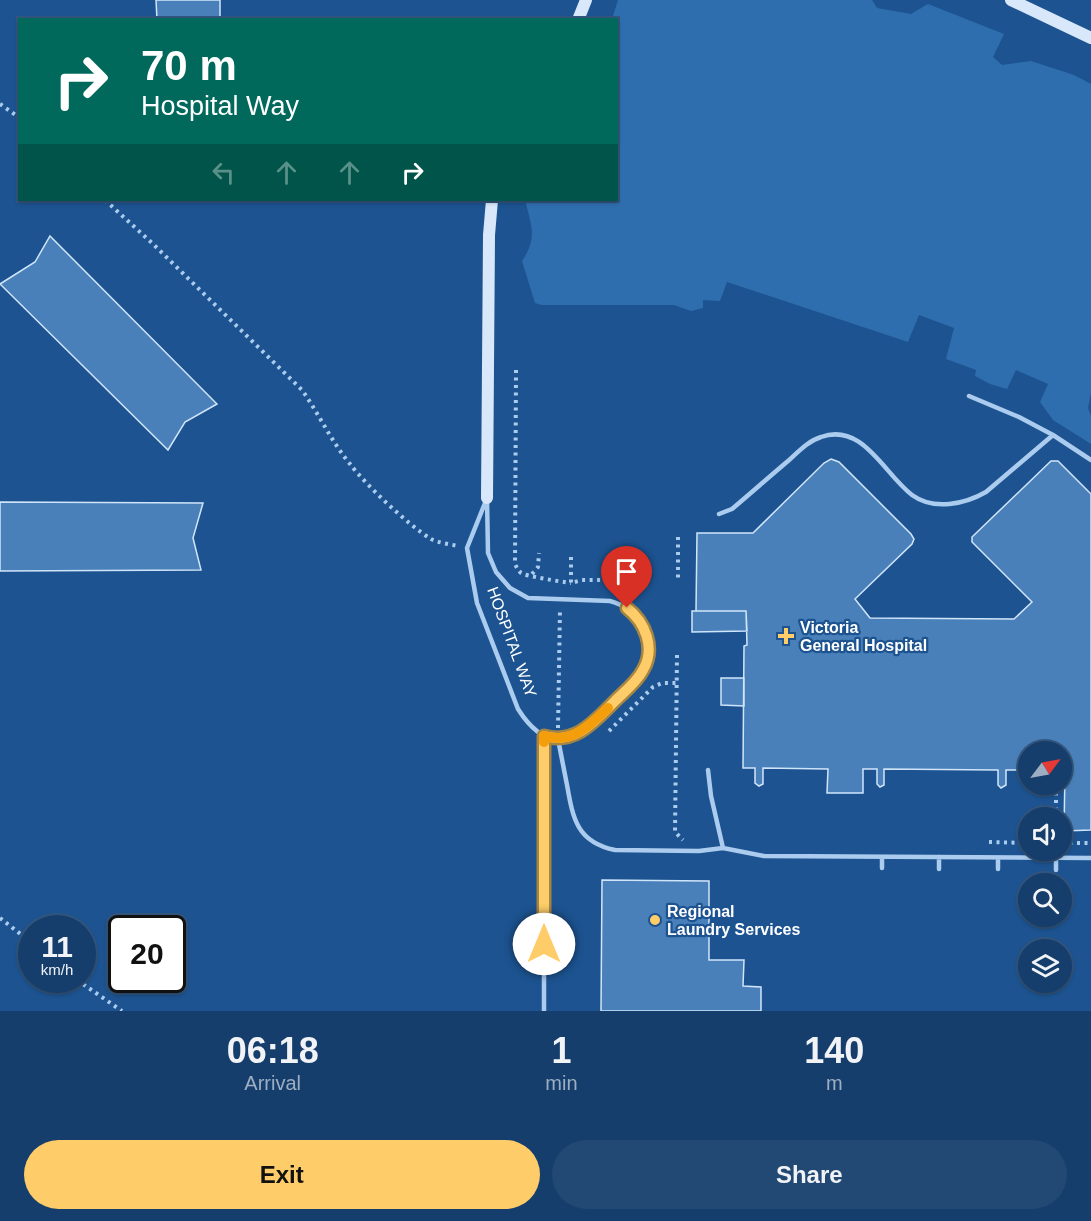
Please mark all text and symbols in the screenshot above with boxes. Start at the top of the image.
icon: right [42,42,120,120]
text: 70 m [141,42,237,89]
text: Hospital Way [141,91,299,121]
icon: left [207,156,240,189]
icon: ahead [270,156,303,189]
icon: ahead [333,156,366,189]
icon: right [396,156,429,189]
pin [601,546,652,608]
icon: arrive [610,555,643,588]
street label: HOSPITAL WAY [484,584,540,700]
place label: Victoria General Hospital [800,619,927,654]
marker: Victoria General Hospital [777,627,795,645]
north arrow [1018,741,1072,795]
map controls [1018,741,1072,993]
button: sound [1018,807,1072,861]
button: search [1018,873,1072,927]
place label: Regional Laundry Services [667,903,801,938]
position arrow [512,912,576,976]
marker: Regional Laundry Services [648,913,662,927]
speed limit sign: 20 [108,915,186,993]
text: 11 [41,930,73,963]
button: layers [1018,939,1072,993]
text: km/h [41,961,73,978]
text: 06:18 [227,1030,319,1071]
text: 1 [551,1030,571,1071]
text: 140 [804,1030,864,1071]
text: Arrival [244,1072,301,1094]
text: min [545,1072,578,1094]
text: m [826,1072,843,1094]
button: Exit [24,1140,540,1209]
button: Share [552,1140,1067,1209]

